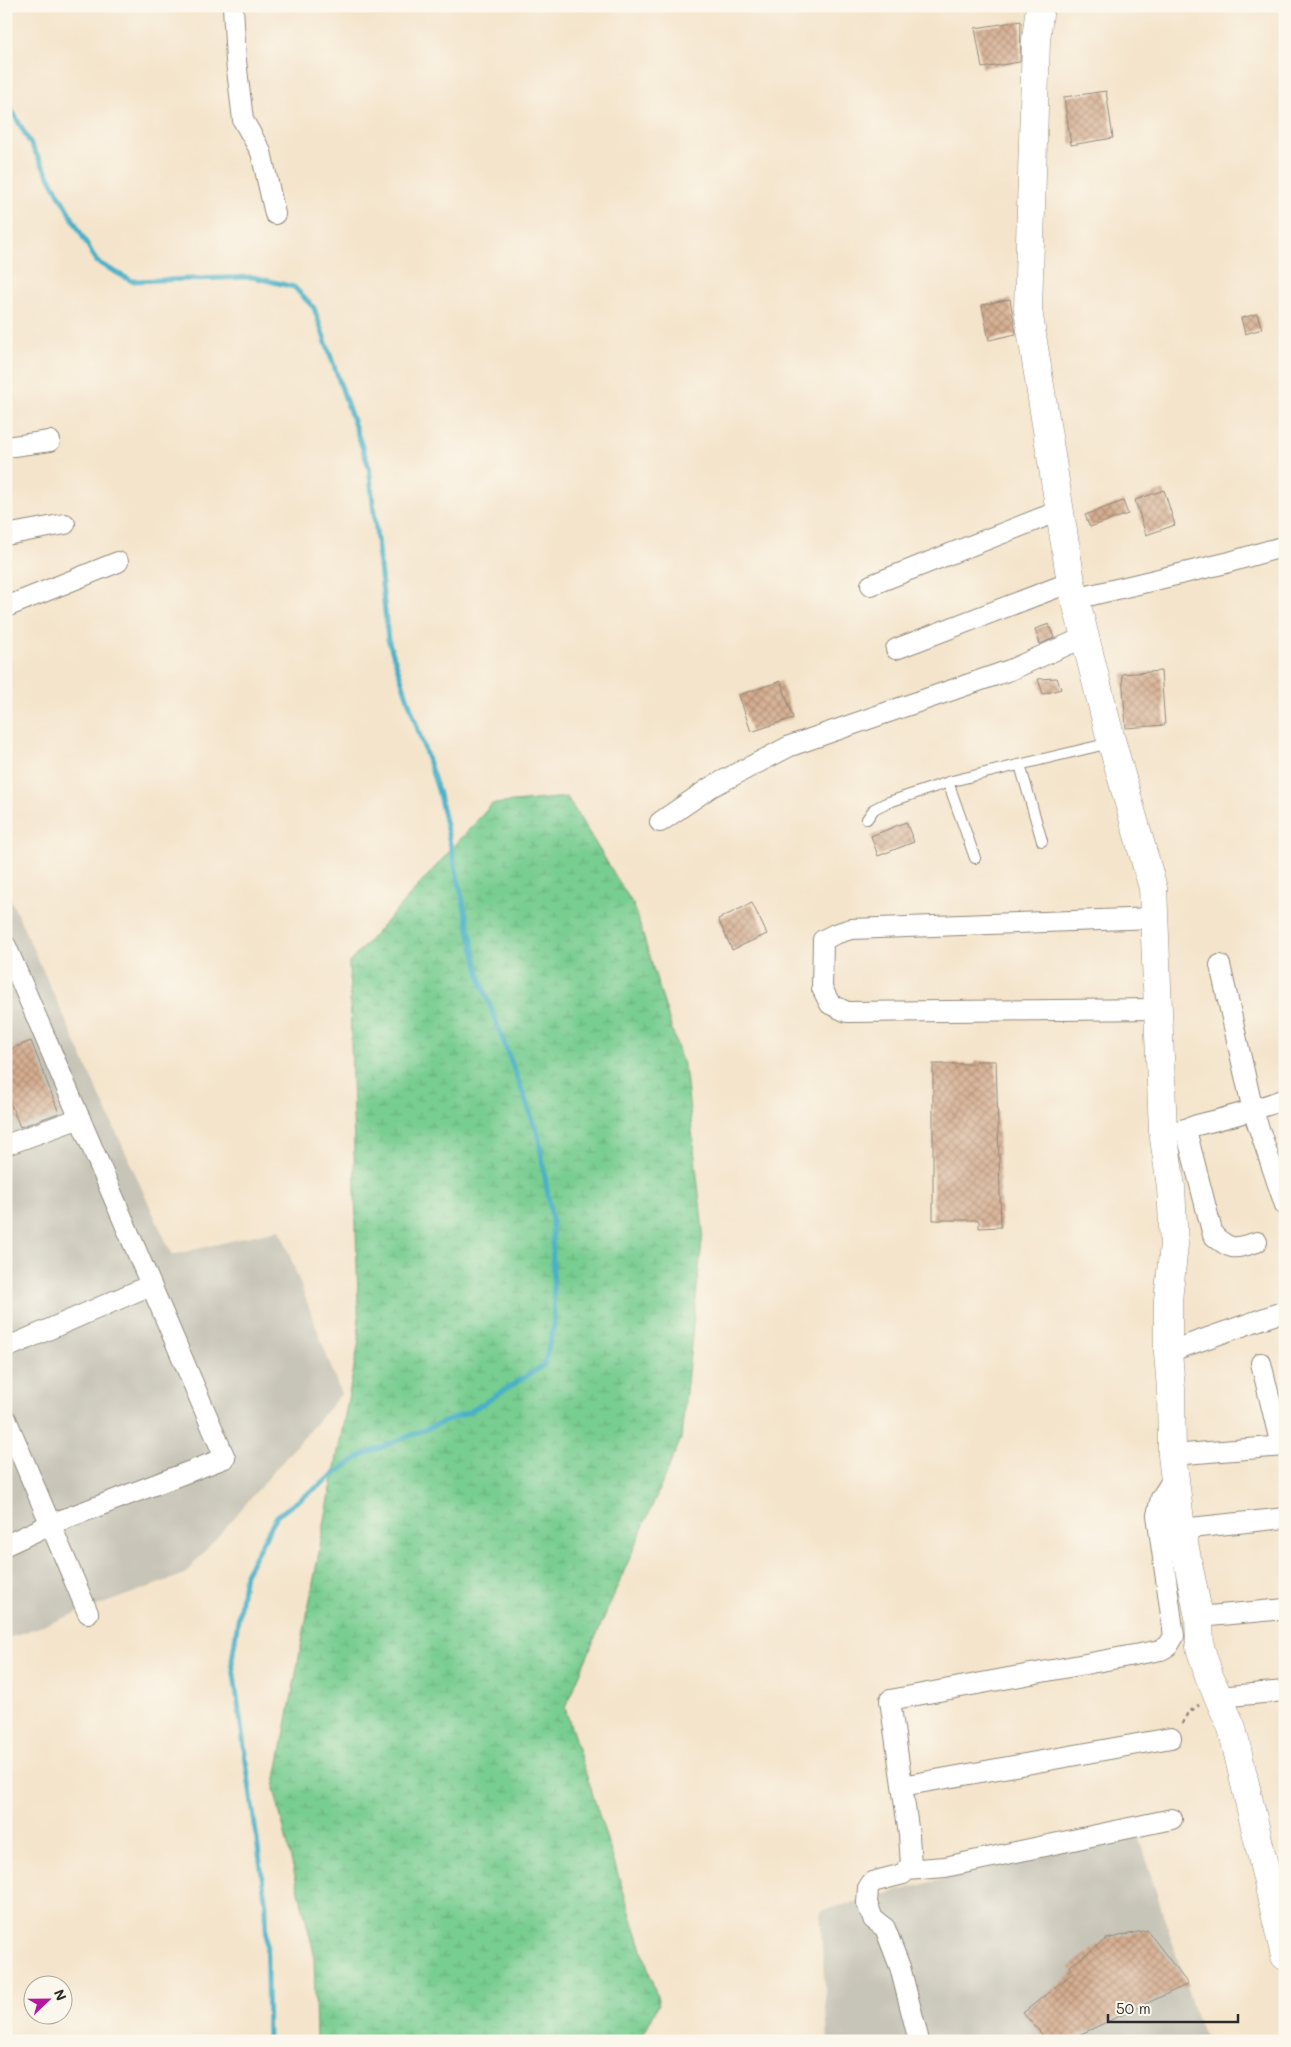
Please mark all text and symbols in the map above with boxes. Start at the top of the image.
north arrow [22,1974,72,2024]
text: N [50,1986,71,2003]
scale bar [1108,1992,1238,2024]
text: 50 m [1116,1998,1151,2018]

